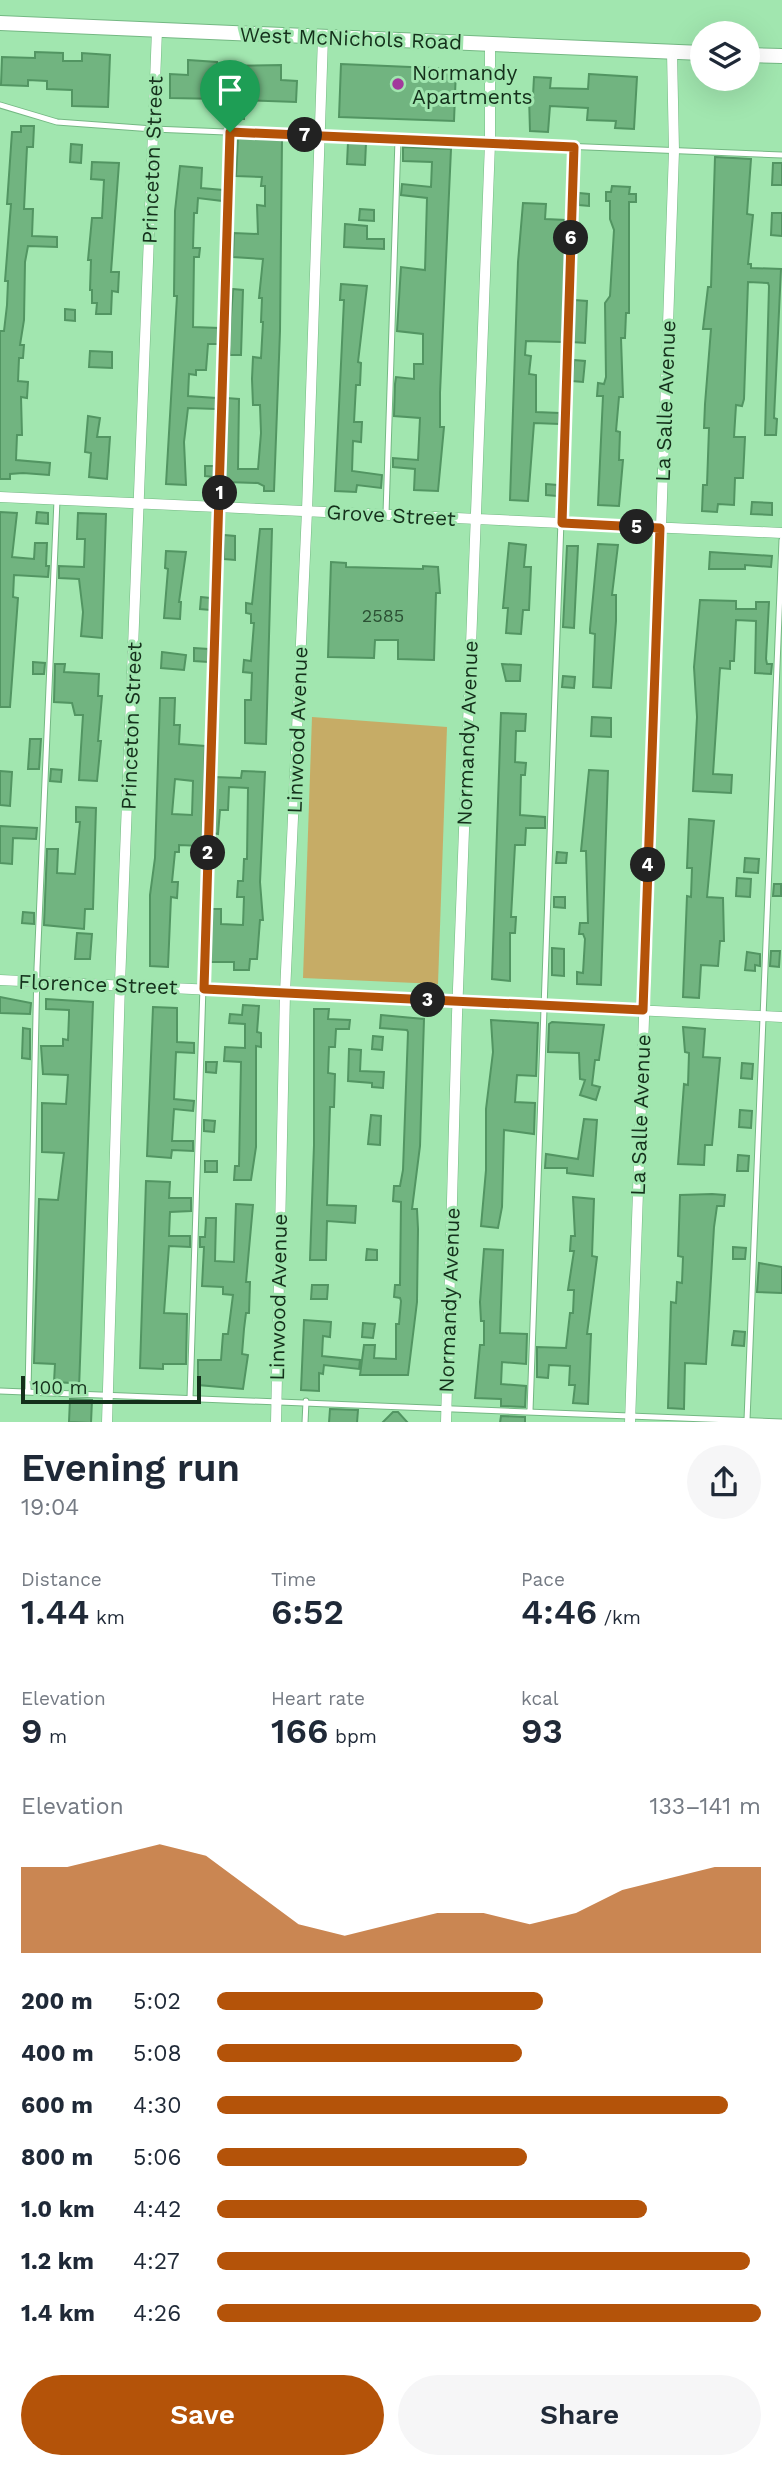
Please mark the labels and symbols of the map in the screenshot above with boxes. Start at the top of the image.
street label: West McNichols Road [239,22,463,54]
pin [200,60,260,132]
place label: Normandy Apartments [412,60,533,109]
street label: Princeton Street [137,75,167,245]
marker: Normandy Apartments [390,76,406,92]
pin: 7 [288,118,322,152]
pin: 6 [554,220,588,256]
street label: La Salle Avenue [650,320,680,482]
pin: 1 [202,476,238,510]
street label: Grove Street [326,499,456,531]
pin: 5 [620,510,654,544]
house number: 2585 [362,605,404,626]
street label: Normandy Avenue [451,640,483,826]
street label: Princeton Street [116,641,146,811]
street label: Linwood Avenue [282,646,312,814]
pin: 2 [190,836,226,870]
pin: 4 [630,848,666,882]
street label: Florence Street [18,969,178,999]
pin: 3 [410,982,446,1018]
street label: La Salle Avenue [625,1034,655,1196]
street label: Normandy Avenue [433,1207,465,1393]
street label: Linwood Avenue [264,1213,292,1381]
scale bar [21,1374,201,1405]

